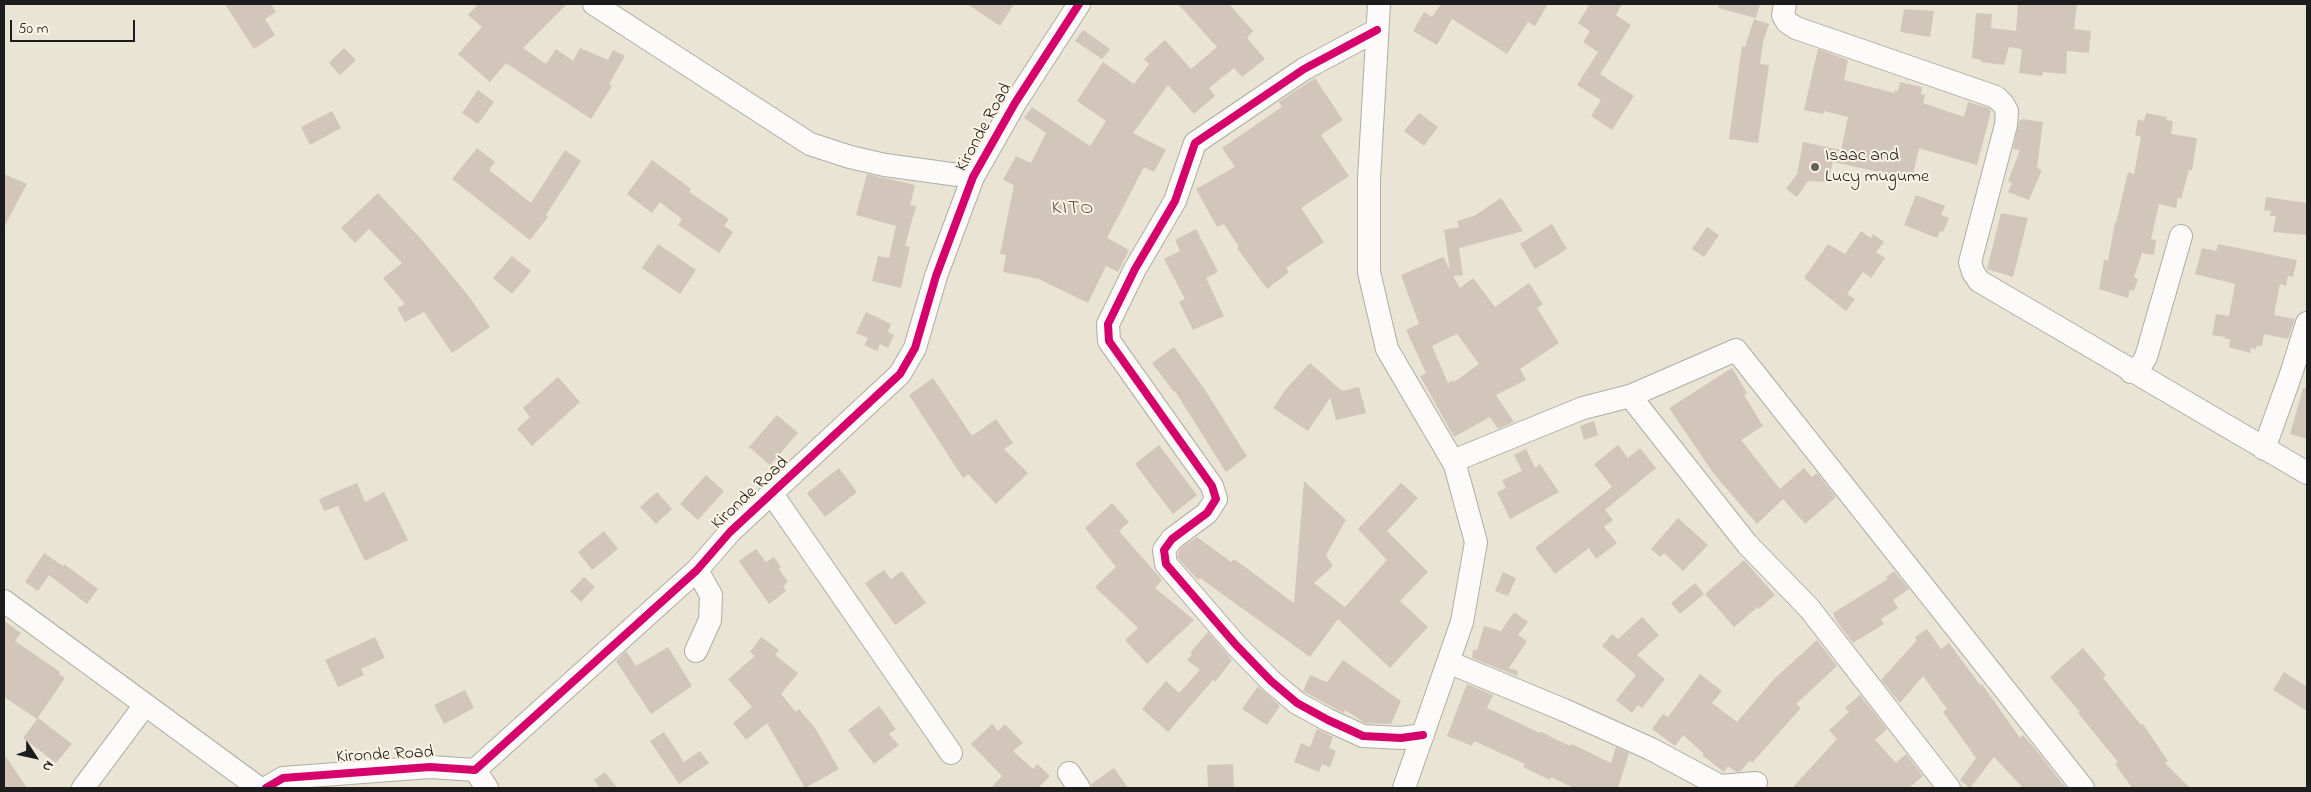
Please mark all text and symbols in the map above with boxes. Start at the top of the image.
scale bar [12,10,138,42]
text: 50 m [18,18,48,40]
street label: Kironde Road [952,80,1018,176]
place label: Isaac and Lucy mugume [1825,146,1929,188]
marker: Isaac and Lucy mugume [1809,161,1821,173]
district label: KITO [1051,198,1095,222]
street label: Kironde Road [708,453,794,535]
north arrow [10,732,60,782]
street label: Kironde Road [336,743,434,769]
text: N [36,756,59,776]

